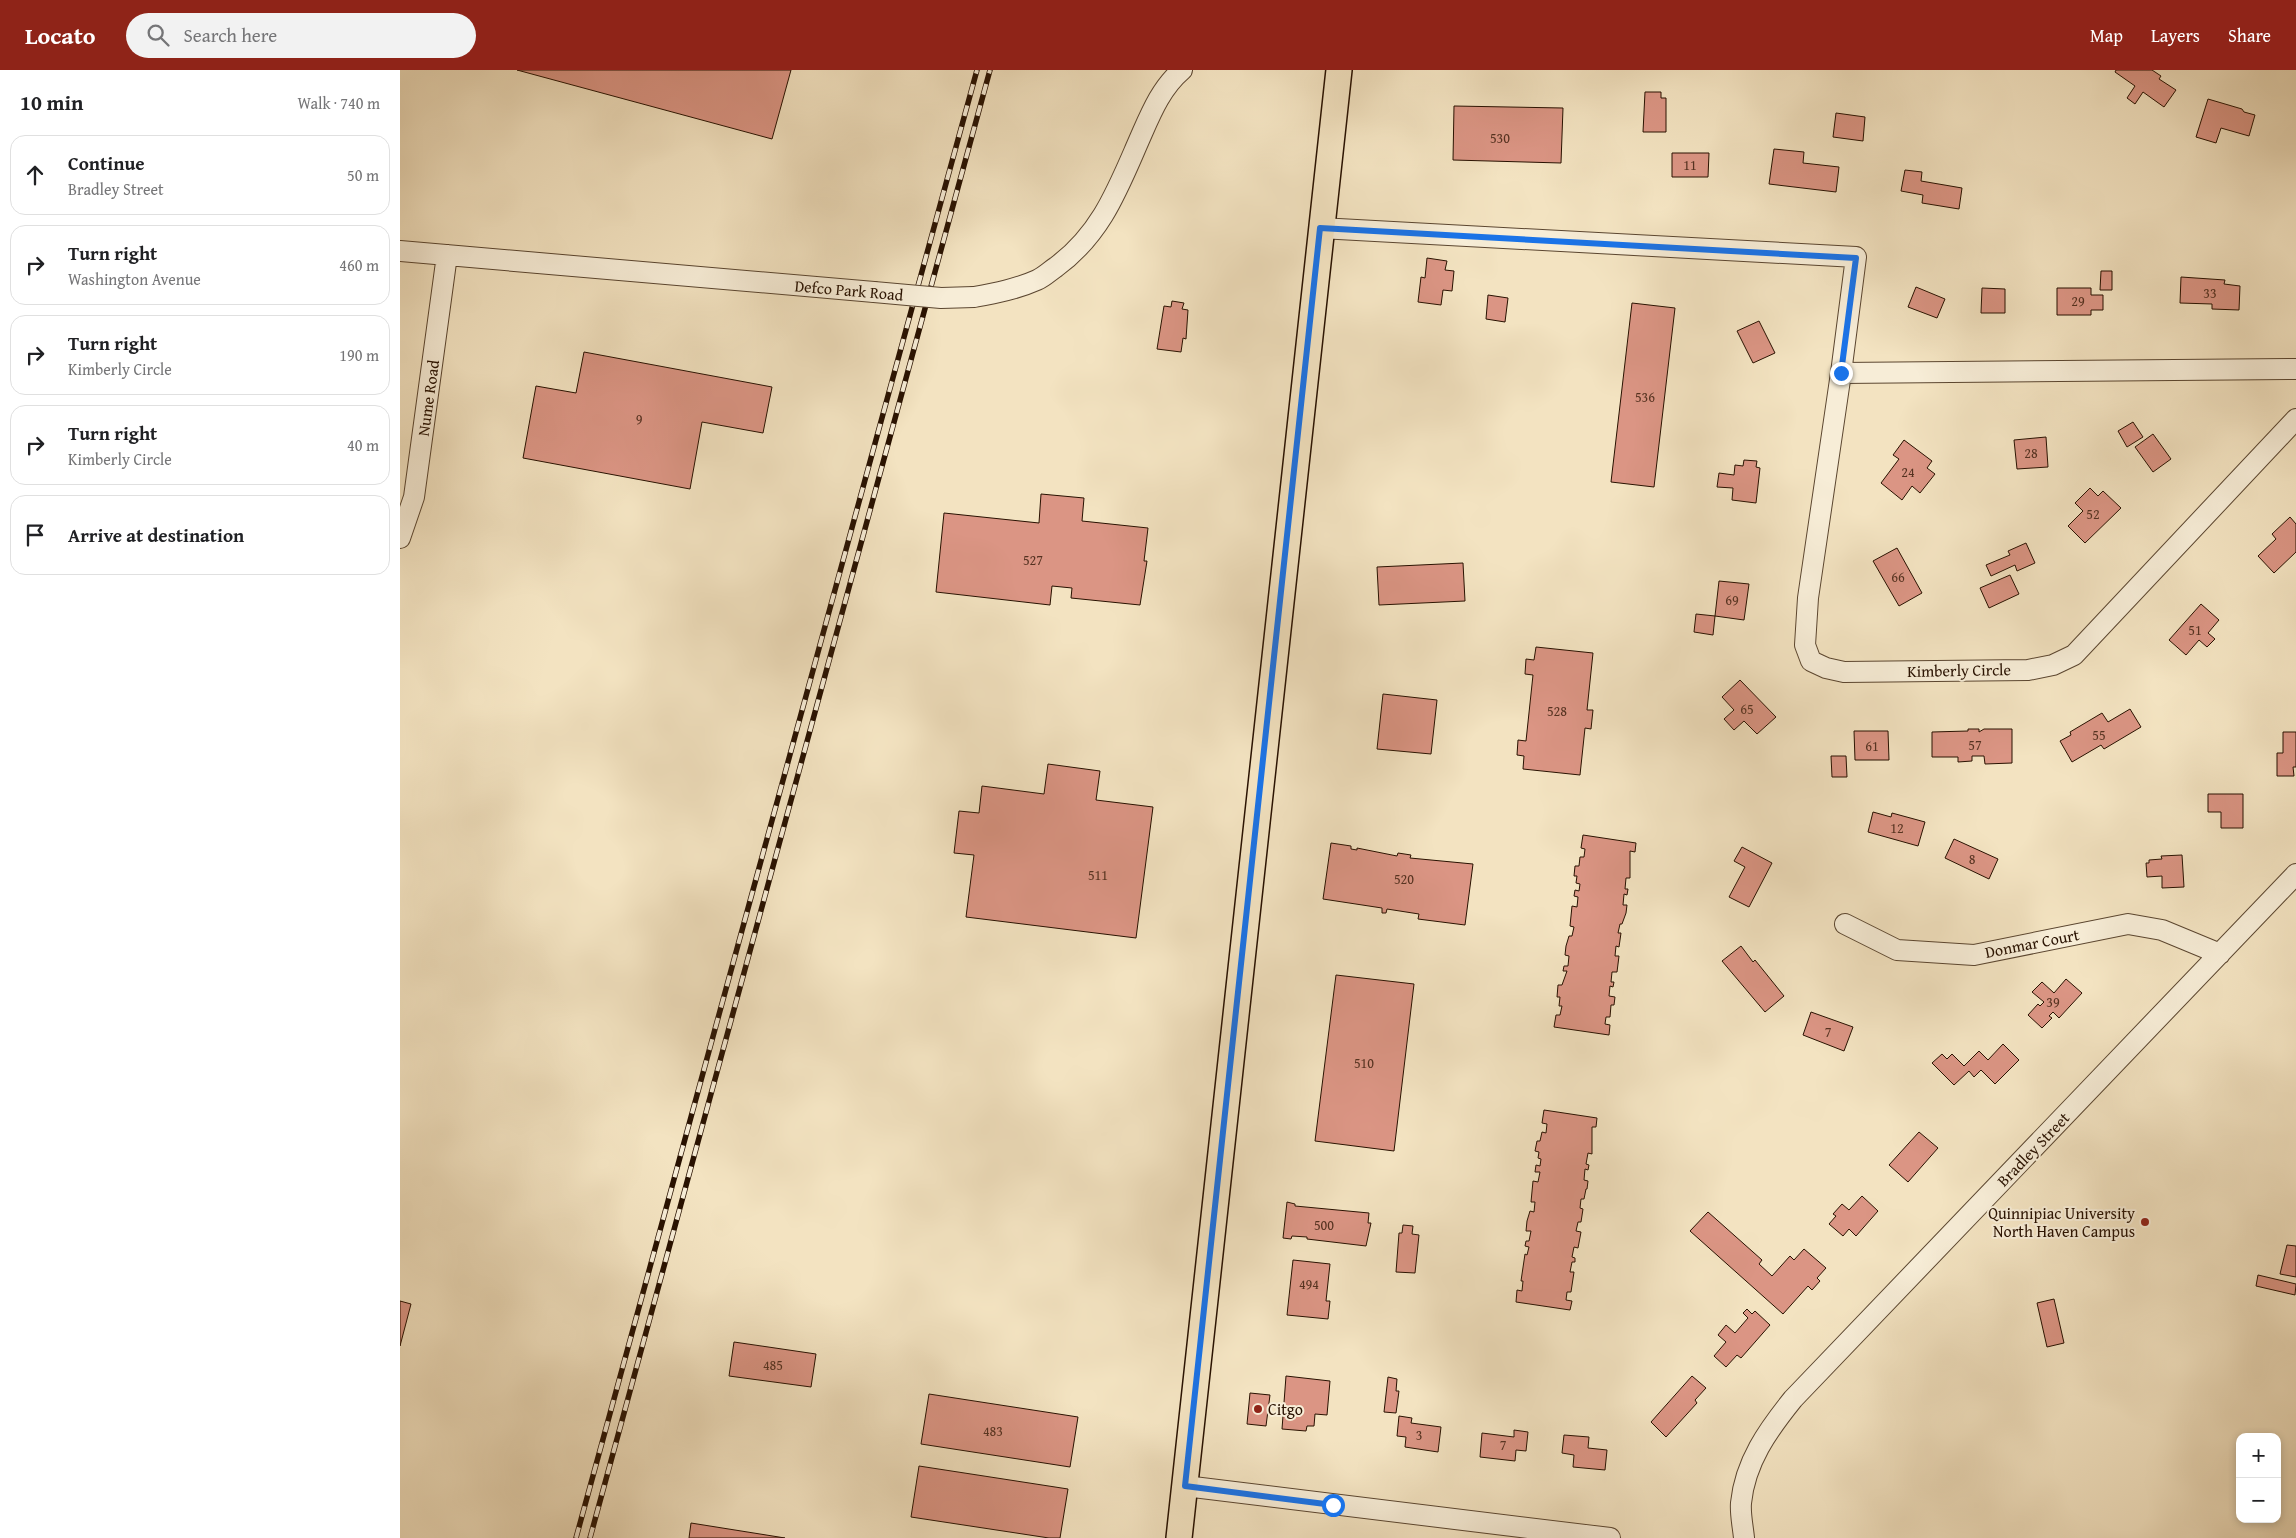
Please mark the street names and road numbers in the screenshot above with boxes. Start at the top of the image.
street label: Defco Park Road [794,273,905,307]
street label: Nume Road [411,358,445,438]
street label: Kimberly Circle [1907,657,2011,683]
street label: Donmar Court [1983,922,2081,964]
street label: Bradley Street [1991,1106,2075,1192]

